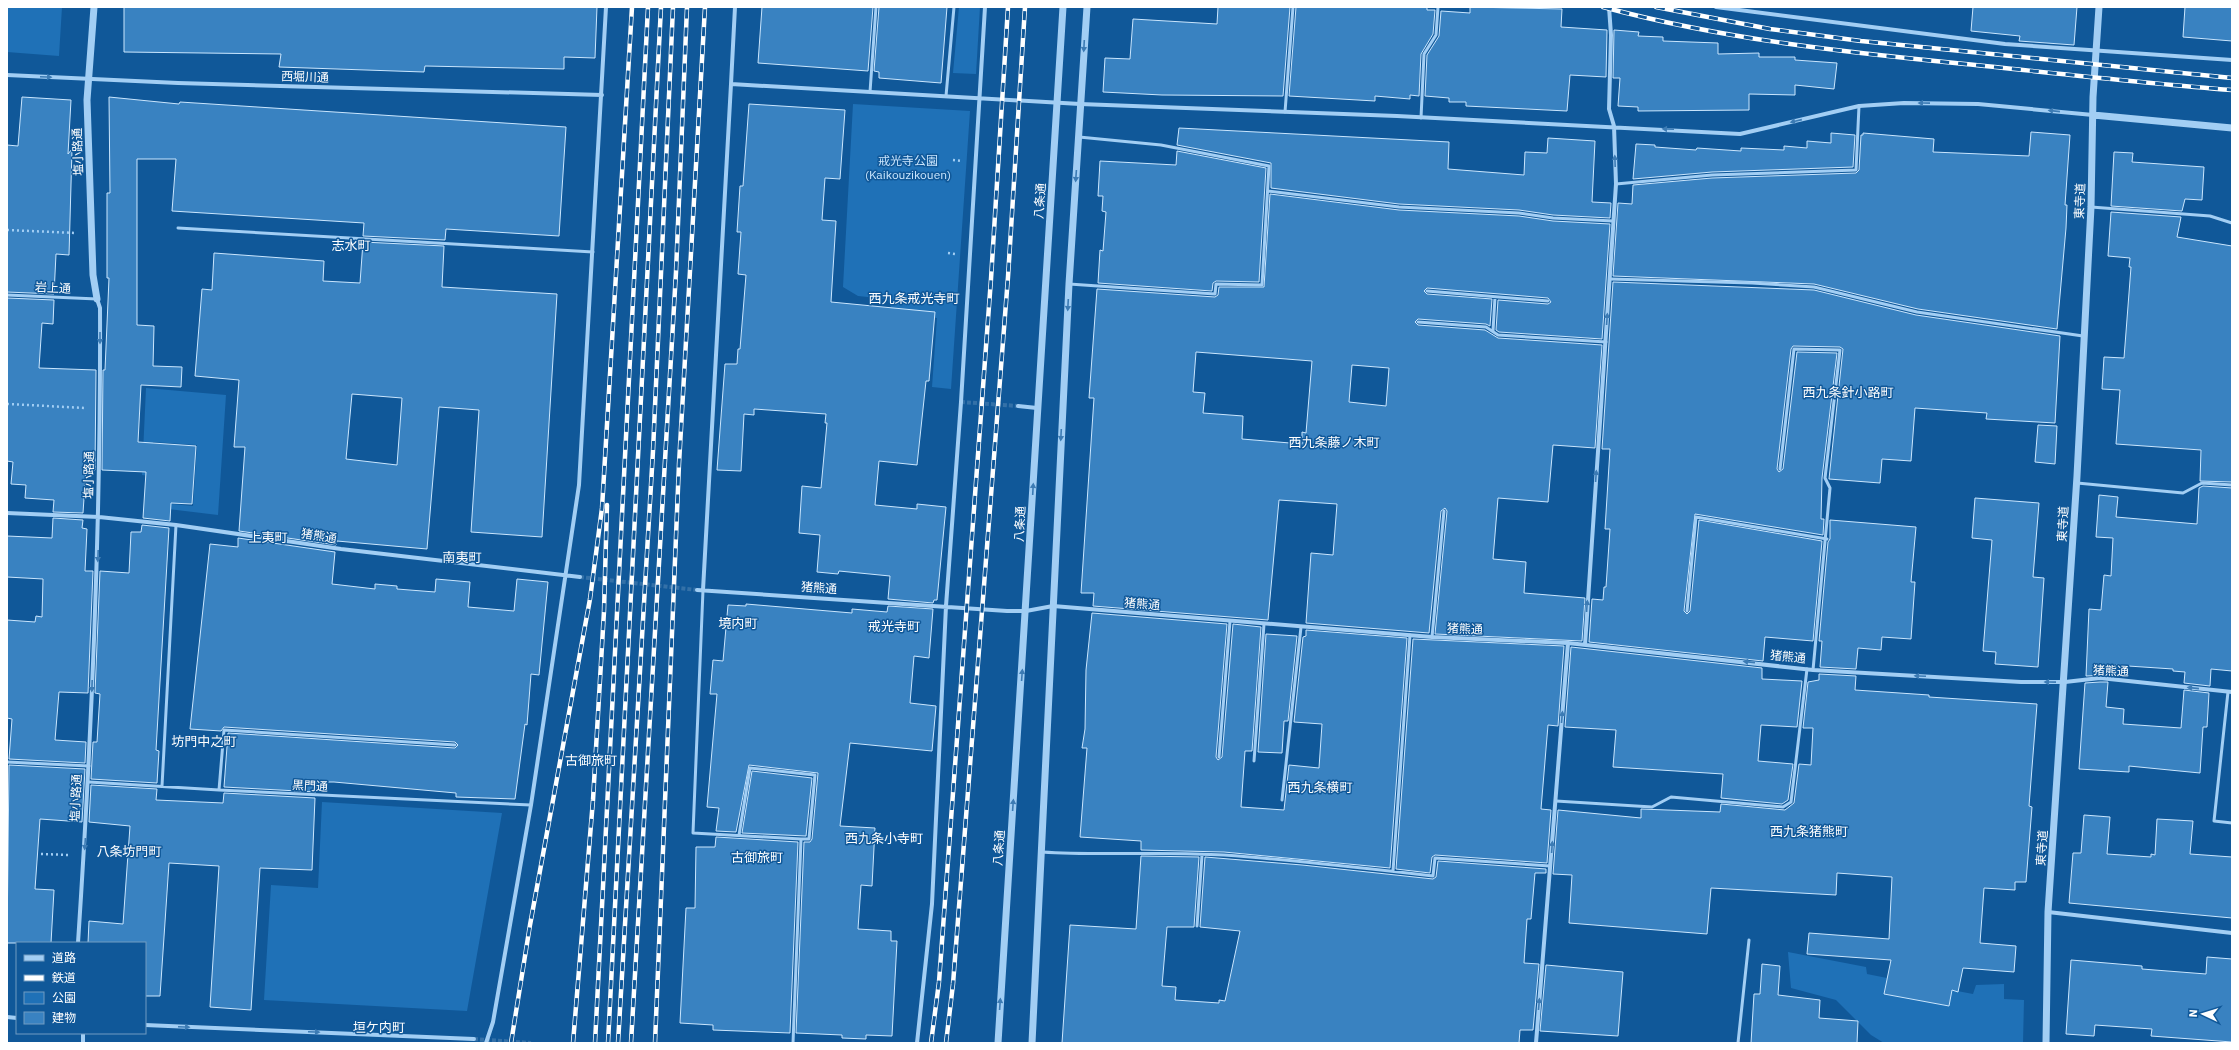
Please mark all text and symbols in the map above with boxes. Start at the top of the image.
one-way arrow [1081,40,1088,52]
street label: 西堀川通 [281,68,329,85]
one-way arrow [40,74,52,81]
one-way arrow [1917,100,1930,106]
one-way arrow [2048,108,2060,115]
one-way arrow [1790,118,1802,124]
one-way arrow [1662,126,1674,133]
street label: 塩小路通 [69,128,86,176]
park label: 戒光寺公園 (Kaikouzikouen) [865,153,951,182]
one-way arrow [1612,155,1619,167]
one-way arrow [1073,170,1079,183]
street label: 八条通 [1031,182,1048,219]
street label: 東寺道 [2071,183,2088,219]
district label: 志水町 [331,237,371,254]
street label: 岩上通 [35,279,71,296]
district label: 西九条戒光寺町 [868,290,960,307]
one-way arrow [1064,299,1071,311]
one-way arrow [1604,313,1611,325]
one-way arrow [97,332,103,345]
district label: 西九条針小路町 [1802,384,1894,401]
one-way arrow [1058,429,1064,442]
district label: 西九条藤ノ木町 [1288,434,1380,451]
street label: 塩小路通 [81,451,96,499]
one-way arrow [1593,470,1600,482]
one-way arrow [1029,483,1036,495]
street label: 八条通 [1011,506,1028,542]
street label: 東寺道 [2054,506,2071,542]
street label: 猪熊通 [300,525,338,546]
district label: 上夷町 [248,529,288,546]
district label: 南夷町 [442,549,482,566]
one-way arrow [94,550,101,562]
street label: 猪熊通 [801,579,838,596]
street label: 猪熊通 [1123,594,1161,613]
one-way arrow [1584,600,1591,612]
district label: 境内町 [718,615,758,632]
district label: 戒光寺町 [868,618,920,635]
street label: 猪熊通 [1447,620,1483,637]
street label: 猪熊通 [1769,647,1807,666]
one-way arrow [1743,659,1755,666]
street label: 猪熊通 [2093,662,2129,679]
one-way arrow [1018,669,1025,681]
one-way arrow [1914,672,1926,679]
one-way arrow [2043,679,2056,685]
one-way arrow [89,680,96,692]
one-way arrow [2187,685,2199,691]
one-way arrow [1559,711,1566,723]
district label: 坊門中之町 [171,733,237,750]
district label: 古御旅町 [565,752,617,769]
street label: 塩小路通 [67,774,84,822]
street label: 黒門通 [292,777,328,794]
district label: 西九条横町 [1287,779,1353,796]
one-way arrow [1010,798,1017,811]
district label: 西九条猪熊町 [1770,823,1848,840]
street label: 八条通 [990,829,1007,866]
street label: 東寺道 [2033,829,2050,866]
district label: 西九条小寺町 [845,830,923,847]
one-way arrow [81,838,88,850]
one-way arrow [1549,841,1555,853]
district label: 八条坊門町 [96,843,162,860]
district label: 古御旅町 [731,849,783,866]
legend [16,942,146,1034]
text: 道路 [52,950,76,965]
text: 鉄道 [52,970,76,985]
text: 公園 [52,990,76,1005]
north arrow [2183,994,2223,1034]
one-way arrow [997,998,1004,1010]
one-way arrow [1536,998,1543,1010]
text: N [2186,1009,2200,1018]
text: 建物 [52,1010,76,1025]
district label: 垣ケ内町 [353,1019,405,1036]
one-way arrow [178,1023,190,1030]
one-way arrow [308,1029,320,1036]

